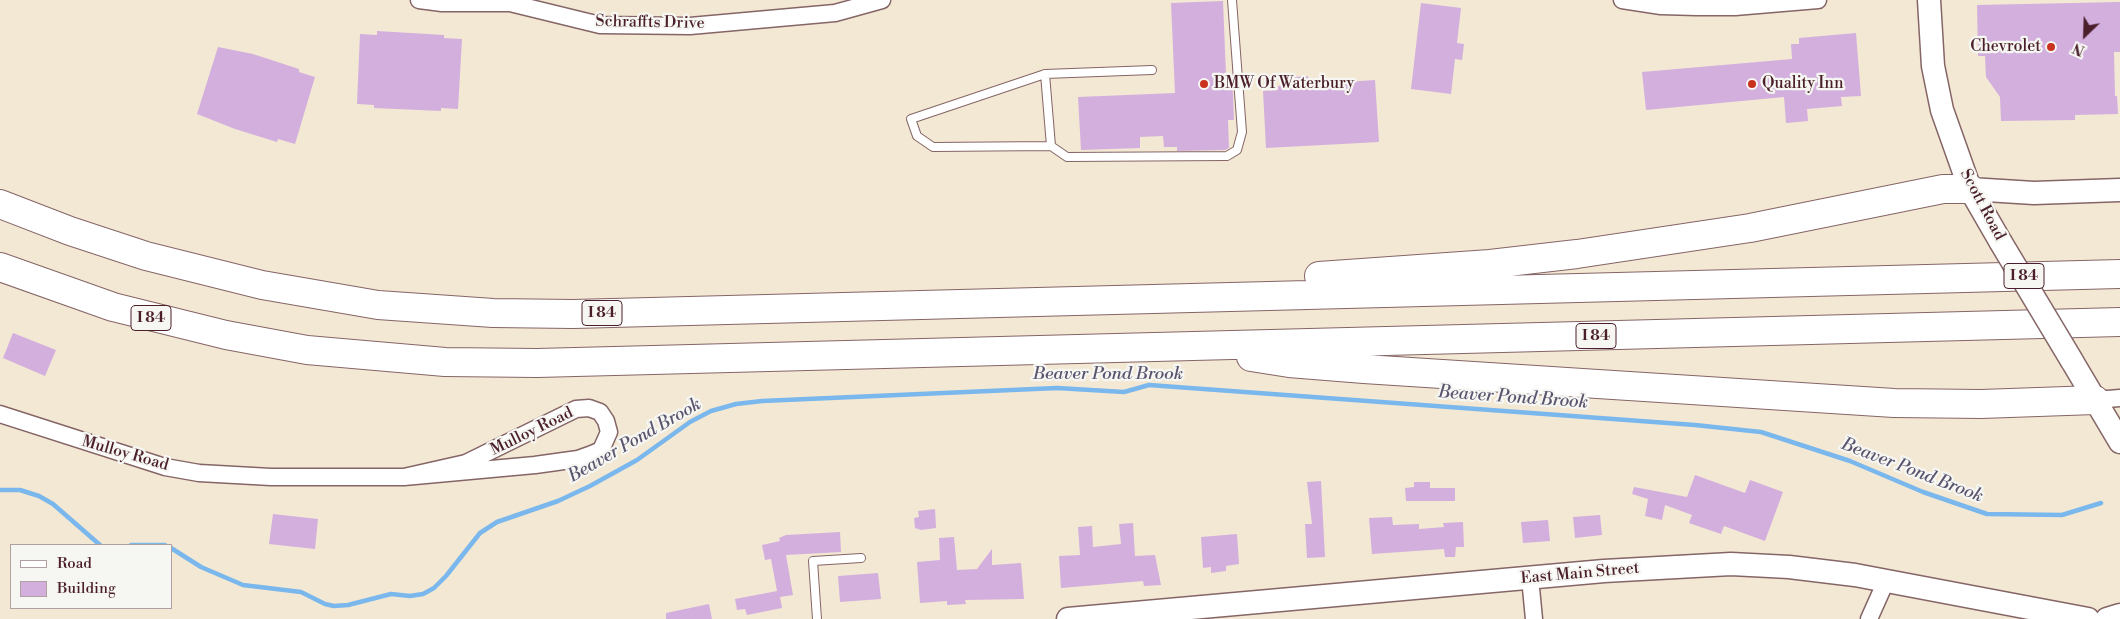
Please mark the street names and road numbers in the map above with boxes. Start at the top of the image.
street label: Schraffts Drive [595,12,705,34]
street label: Scott Road [1955,166,2009,244]
road number: I 84 [2004,264,2044,288]
road number: I 84 [582,300,622,326]
road number: I 84 [131,306,171,330]
road number: I 84 [1576,324,1616,348]
street label: Mulloy Road [488,404,576,460]
street label: Mulloy Road [79,432,171,476]
street label: East Main Street [1520,559,1640,589]

